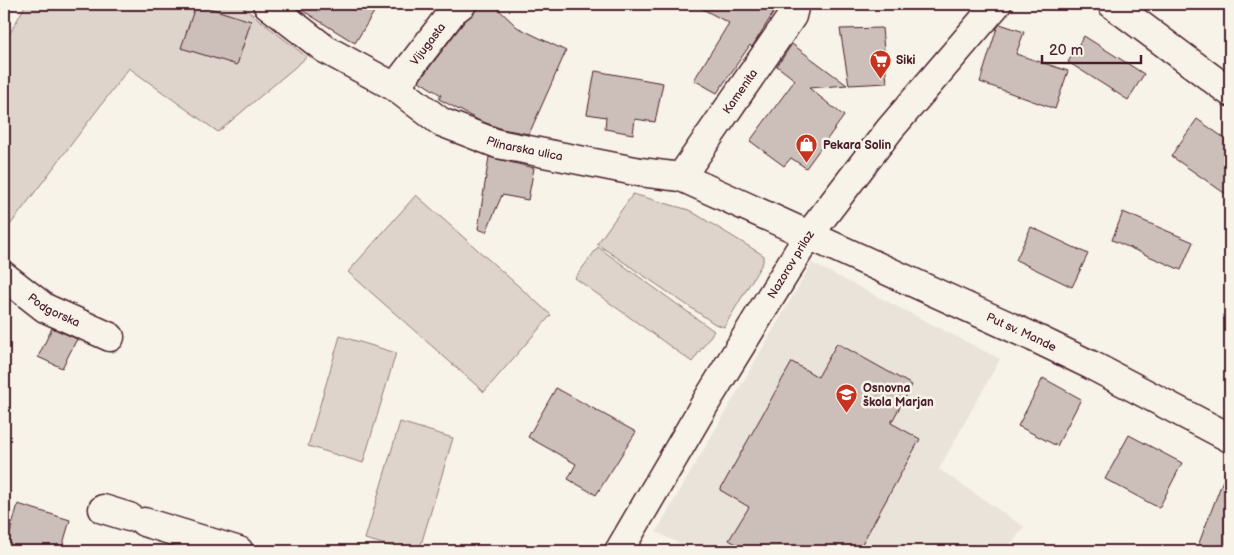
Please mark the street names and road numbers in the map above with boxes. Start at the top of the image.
street label: Vijugasta [407,20,449,69]
street label: Kamenita [720,66,761,117]
street label: Plinarska ulica [484,133,564,165]
street label: Nazorov prilaz [764,227,818,302]
street label: Podgorska [25,290,82,331]
street label: Put sv. Mande [984,310,1059,355]

